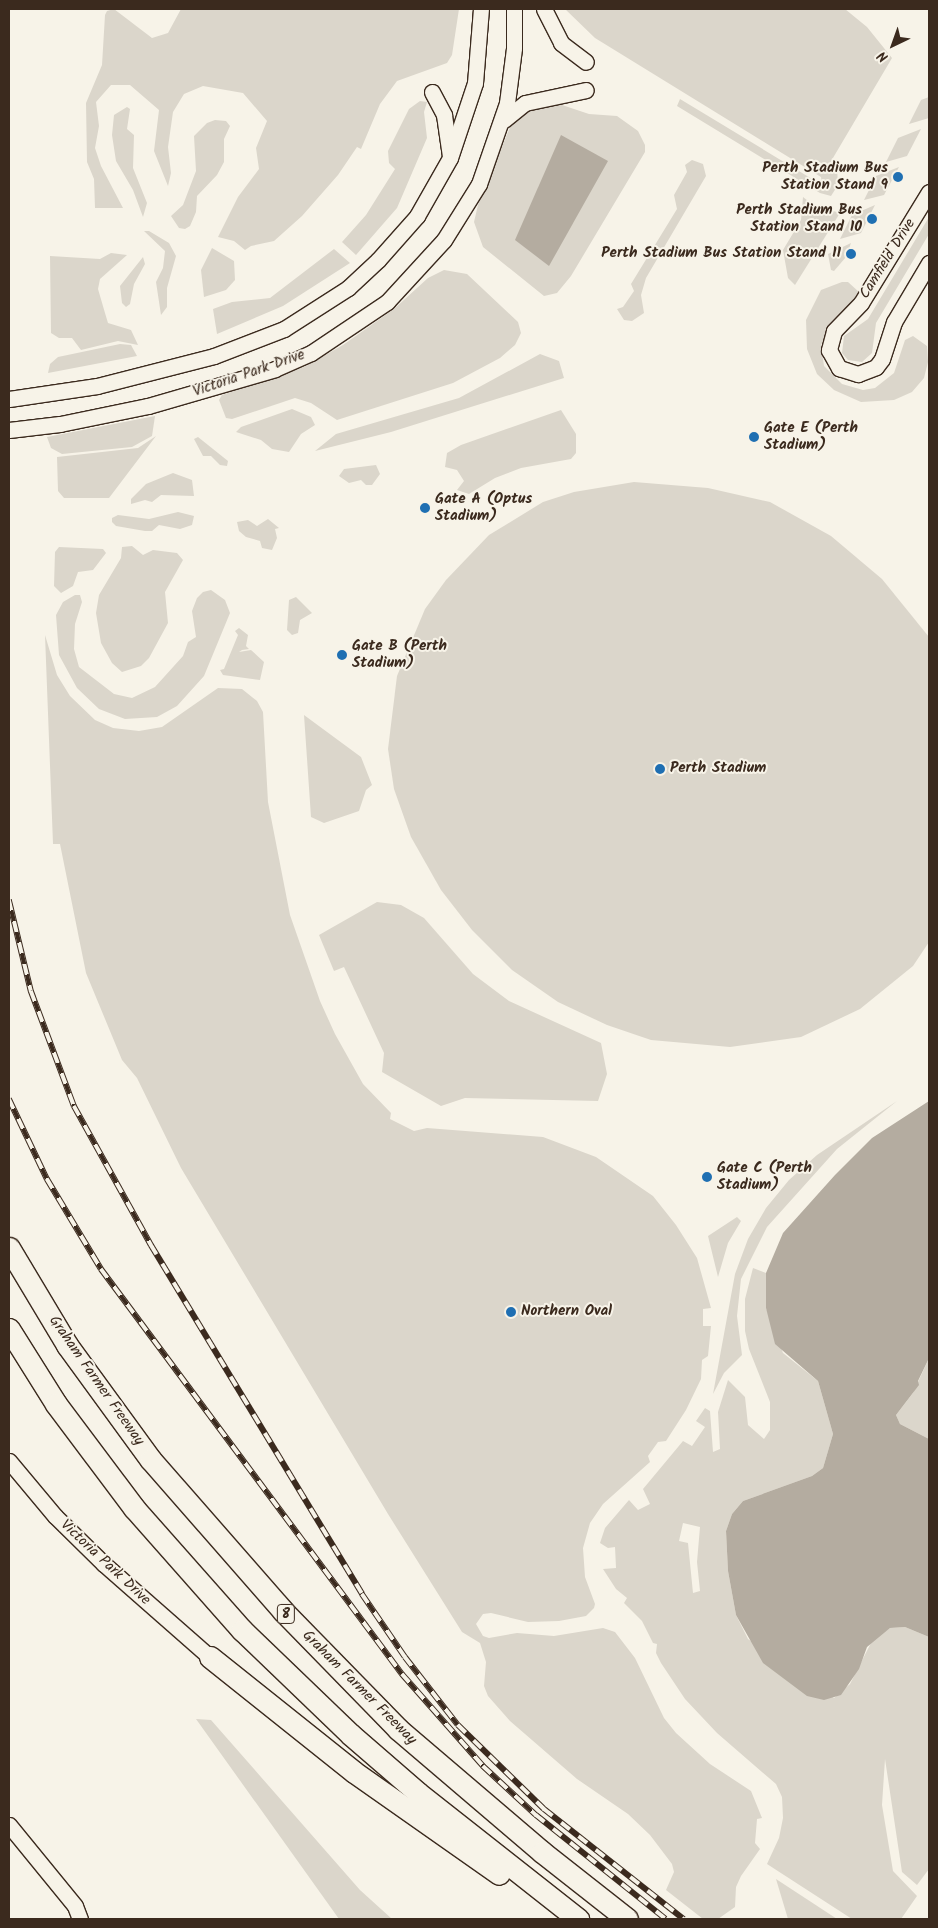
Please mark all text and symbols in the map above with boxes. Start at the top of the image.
north arrow [868,20,918,70]
text: N [872,45,894,67]
place label: Perth Stadium Bus Station Stand 9 [762,159,888,194]
marker: Perth Stadium Bus Station Stand 9 [892,171,904,183]
place label: Perth Stadium Bus Station Stand 10 [736,201,862,236]
marker: Perth Stadium Bus Station Stand 10 [866,213,878,225]
street label: Camfield Drive [856,216,920,302]
place label: Perth Stadium Bus Station Stand 11 [601,245,841,263]
marker: Perth Stadium Bus Station Stand 11 [845,248,857,260]
street label: Victoria Park Drive [191,346,307,402]
place label: Gate E (Perth Stadium) [764,419,858,454]
marker: Gate E (Perth Stadium) [748,431,760,443]
place label: Gate A (Optus Stadium) [435,490,532,525]
marker: Gate A (Optus Stadium) [419,502,431,514]
place label: Gate B (Perth Stadium) [352,637,447,672]
marker: Gate B (Perth Stadium) [336,649,348,661]
place label: Perth Stadium [670,760,766,778]
marker: Perth Stadium [654,763,666,775]
place label: Gate C (Perth Stadium) [717,1159,812,1194]
marker: Gate C (Perth Stadium) [701,1171,713,1183]
place label: Northern Oval [521,1303,612,1321]
marker: Northern Oval [505,1306,517,1318]
street label: Graham Farmer Freeway [44,1313,148,1449]
street label: Victoria Park Drive [56,1517,154,1609]
road number: 8 [276,1602,296,1626]
street label: Graham Farmer Freeway [298,1627,420,1749]

